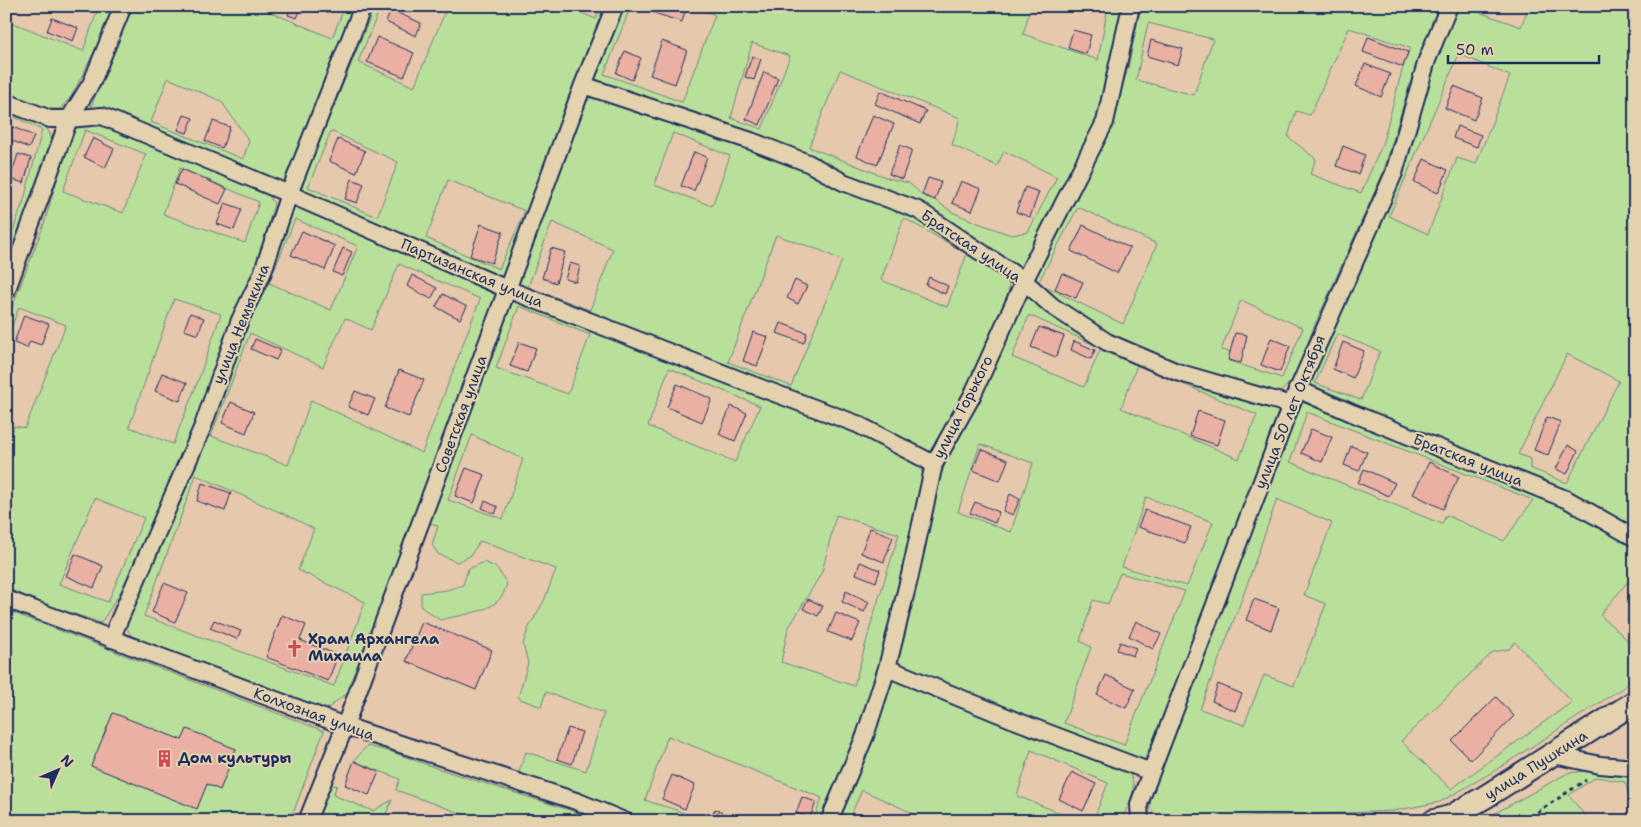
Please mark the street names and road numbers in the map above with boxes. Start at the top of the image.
street label: Братская улица [917,205,1026,287]
street label: Партизанская улица [398,234,547,312]
street label: улица Немыкина [208,260,274,387]
street label: улица 50 лет Октября [1250,332,1330,492]
street label: Советская улица [430,352,492,476]
street label: улица Горького [928,352,998,462]
street label: Братская улица [1410,429,1527,491]
street label: Колхозная улица [251,683,378,745]
street label: улица Пушкина [1481,725,1592,805]

